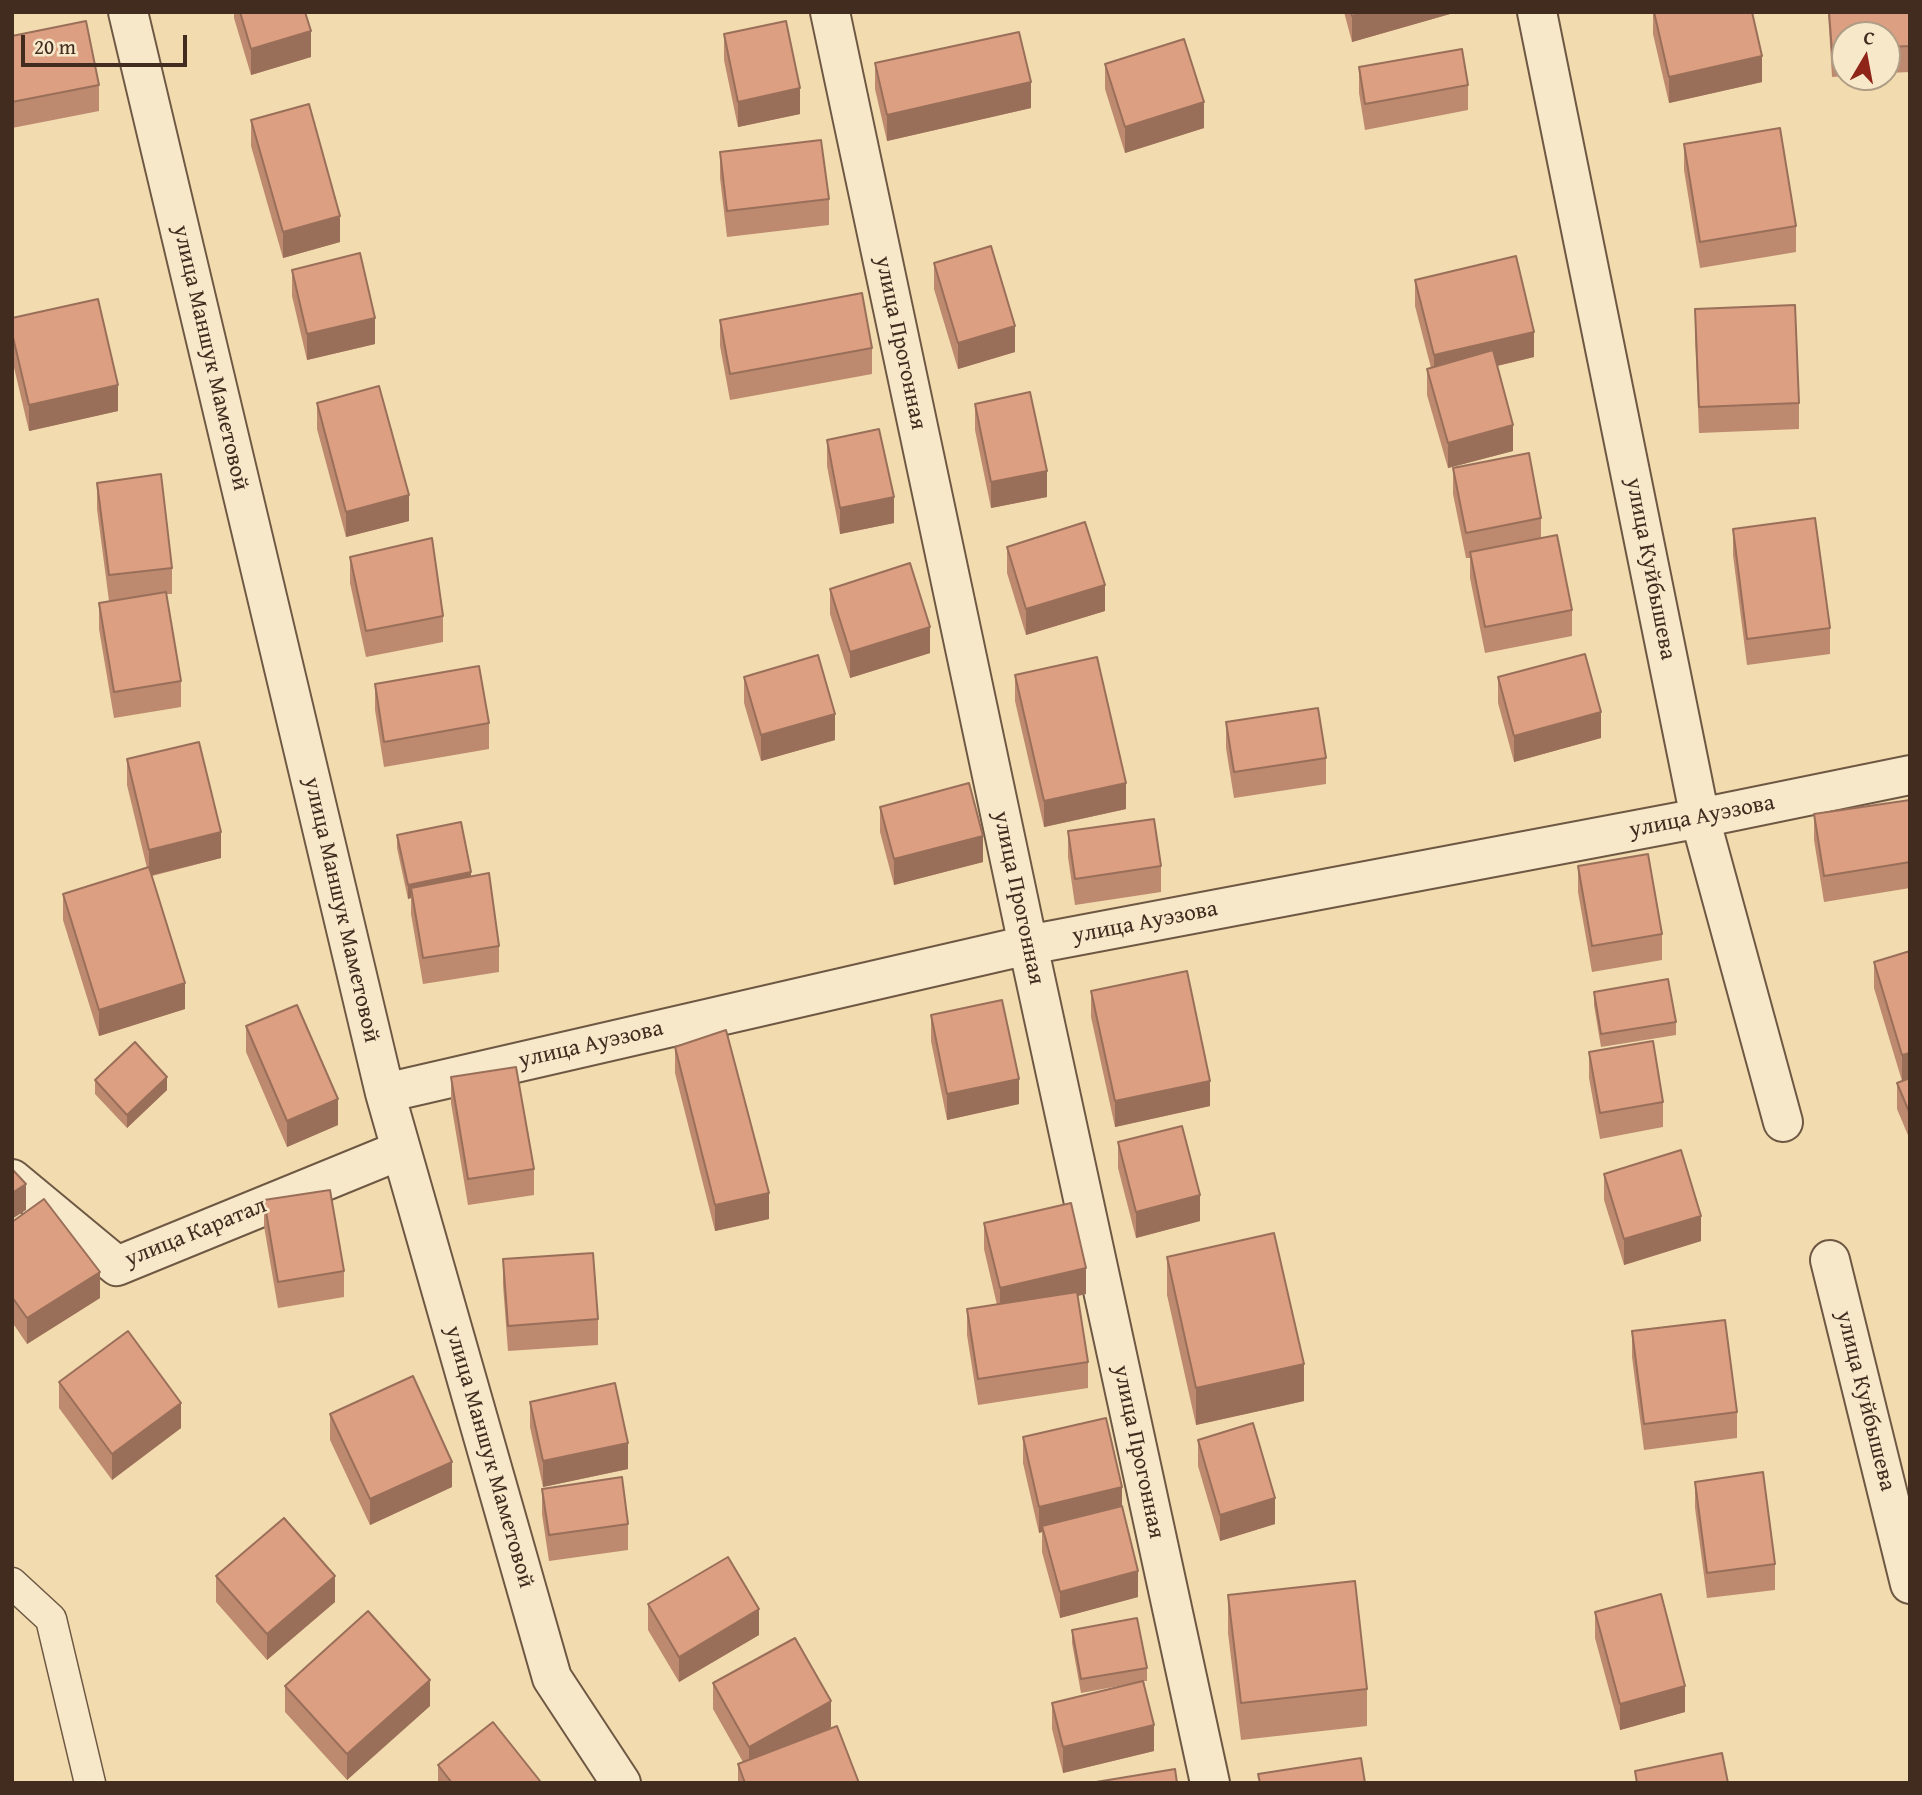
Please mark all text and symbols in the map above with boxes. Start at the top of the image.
scale bar [24,21,191,65]
north arrow [1831,21,1901,91]
text: С [1862,23,1877,52]
text: 20 m [34,31,76,62]
street label: улица Маншук Маметовой [166,223,254,493]
street label: улица Прогонная [868,254,932,432]
street label: улица Куйбышева [1619,476,1681,662]
street label: улица Маншук Маметовой [297,775,385,1045]
street label: улица Ауэзова [1627,789,1777,845]
street label: улица Прогонная [986,809,1050,987]
street label: улица Ауэзова [1070,895,1220,951]
street label: улица Ауэзова [516,1015,666,1075]
street label: улица Каратал [121,1192,271,1274]
street label: улица Куйбышева [1829,1308,1901,1494]
street label: улица Маншук Маметовой [438,1323,540,1591]
street label: улица Прогонная [1106,1363,1170,1541]

